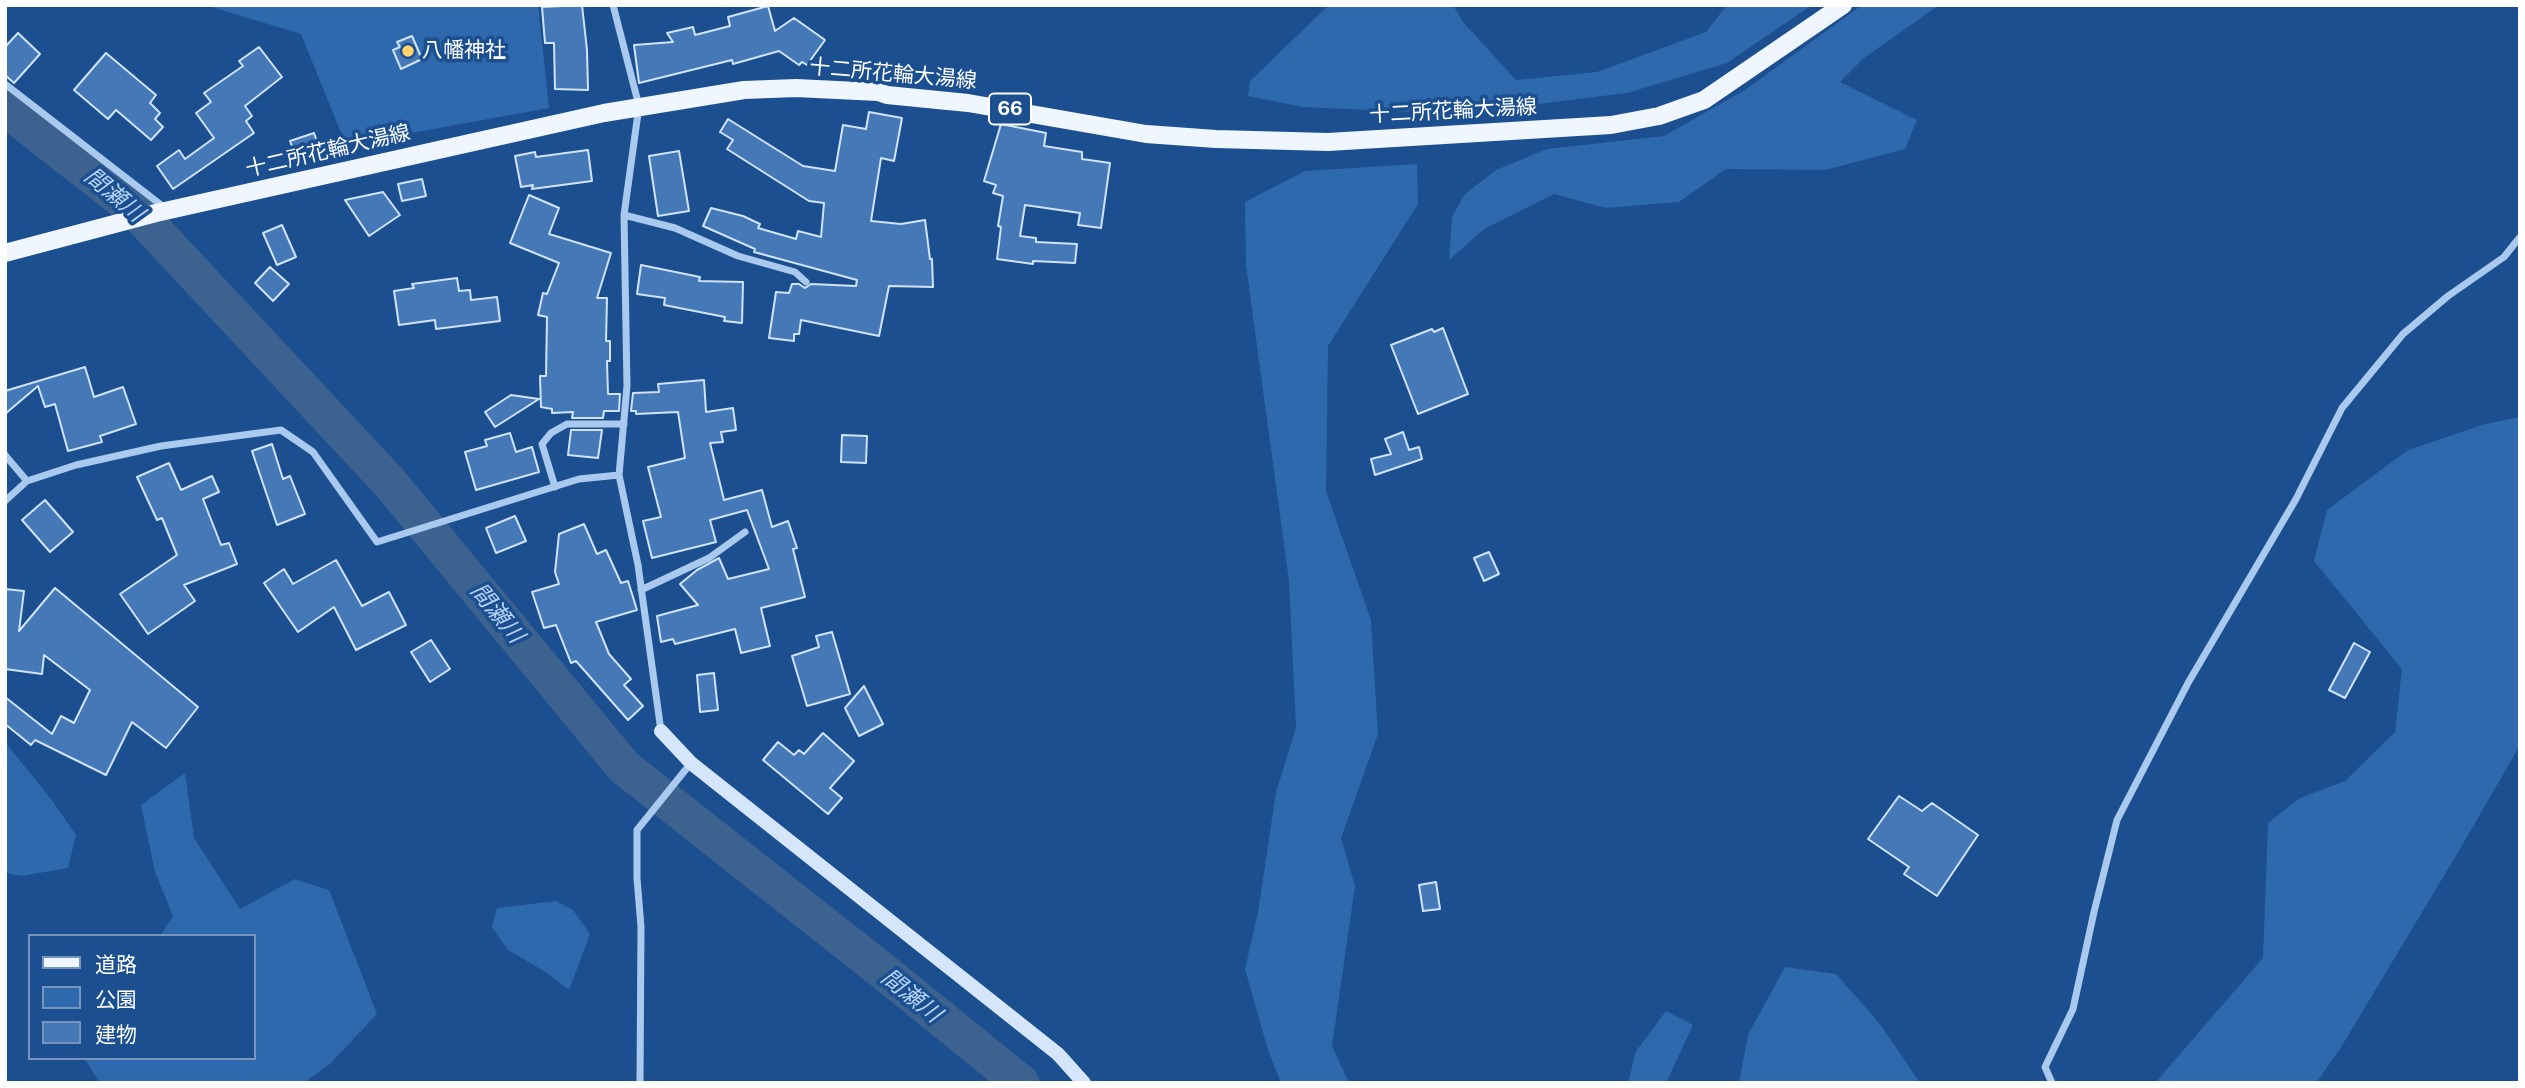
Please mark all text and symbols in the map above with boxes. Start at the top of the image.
place label: 八幡神社 [422,38,506,64]
marker: 八幡神社 [400,43,416,59]
street label: 十二所花輪大湯線 [808,54,978,94]
road number: 66 [989,94,1031,124]
street label: 十二所花輪大湯線 [1368,94,1538,128]
street label: 十二所花輪大湯線 [243,120,413,182]
water label: 間瀬川 [79,162,149,228]
water label: 間瀬川 [465,578,529,648]
legend [28,934,256,1060]
text: 道路 [95,952,137,977]
water label: 間瀬川 [876,964,946,1028]
text: 公園 [95,987,137,1012]
text: 建物 [95,1022,137,1047]

